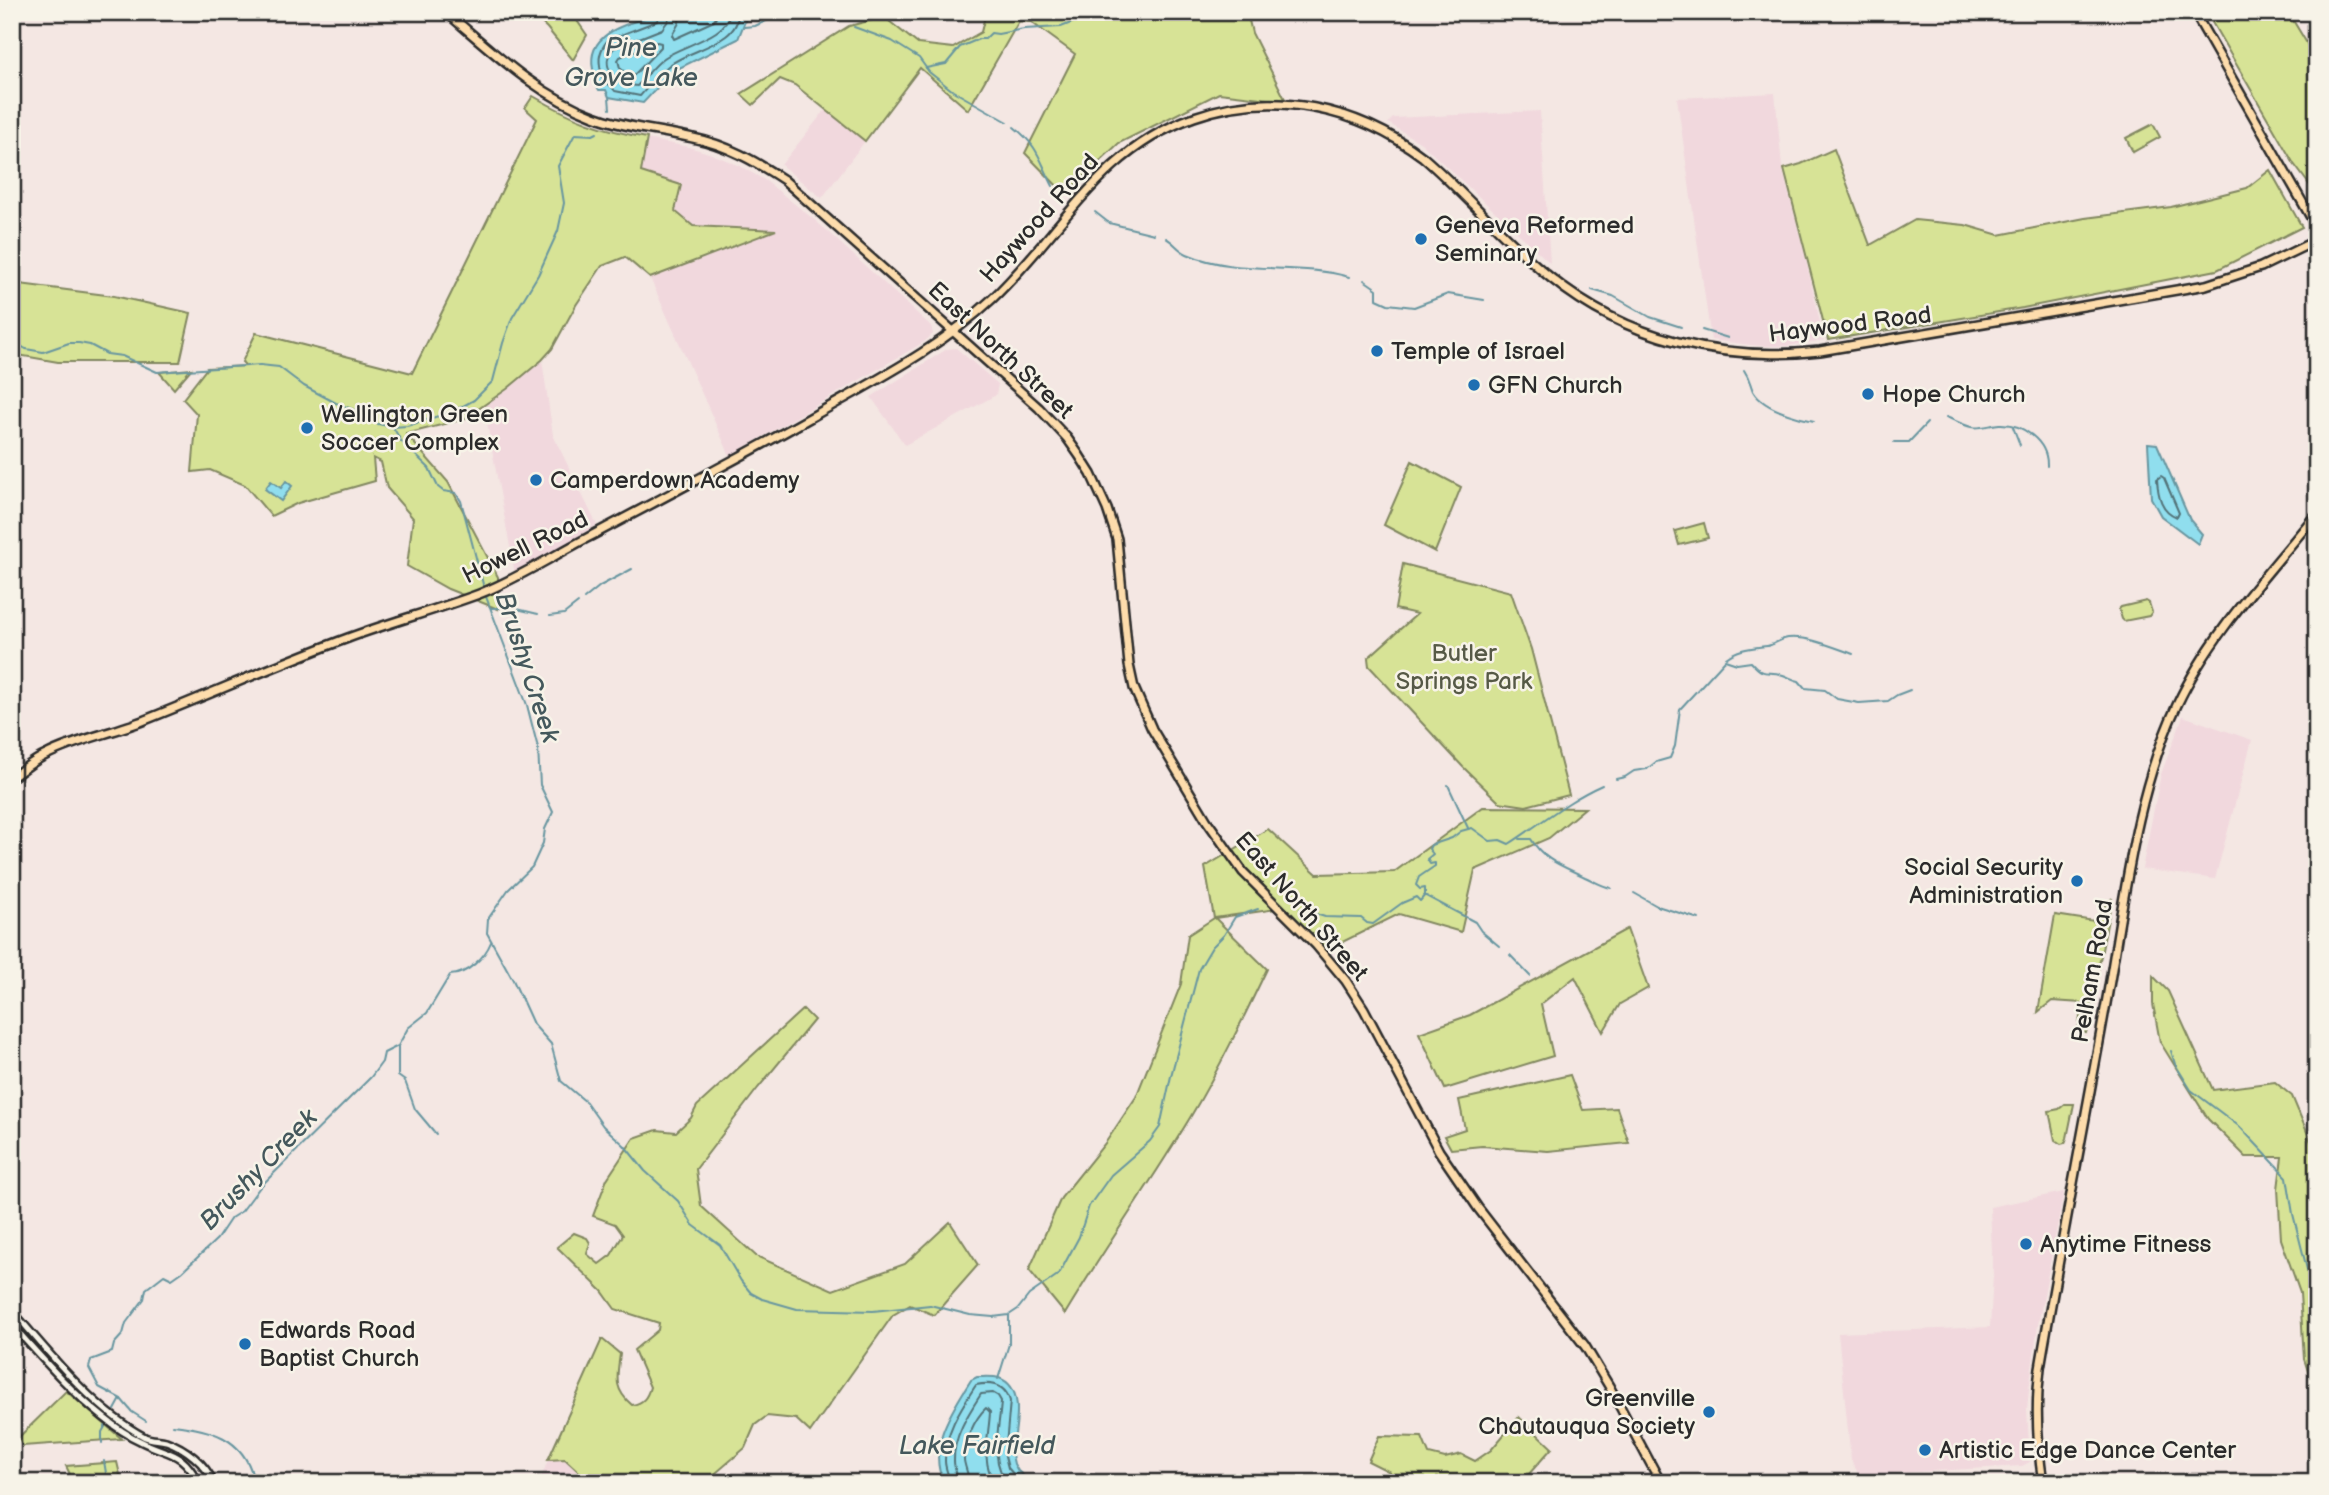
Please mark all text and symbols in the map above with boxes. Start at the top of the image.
water label: Pine Grove Lake [564,33,698,94]
street label: Haywood Road [974,148,1105,289]
place label: Geneva Reformed Seminary [1435,211,1634,268]
marker: Geneva Reformed Seminary [1413,231,1429,247]
street label: East North Street [922,276,1080,426]
street label: Haywood Road [1767,300,1933,349]
place label: Temple of Israel [1391,337,1565,366]
marker: Temple of Israel [1369,343,1385,359]
place label: GFN Church [1488,371,1623,400]
marker: GFN Church [1466,377,1482,393]
place label: Hope Church [1882,380,2026,409]
marker: Hope Church [1860,386,1876,402]
place label: Wellington Green Soccer Complex [321,400,508,457]
marker: Wellington Green Soccer Complex [299,420,315,436]
place label: Camperdown Academy [550,466,800,495]
marker: Camperdown Academy [528,472,544,488]
street label: Howell Road [458,505,593,590]
water label: Brushy Creek [488,588,566,748]
park label: Butler Springs Park [1396,639,1533,696]
street label: East North Street [1229,826,1375,987]
place label: Social Security Administration [1904,853,2063,910]
marker: Social Security Administration [2069,873,2085,889]
street label: Pelham Road [2066,897,2119,1045]
water label: Brushy Creek [194,1102,325,1237]
place label: Anytime Fitness [2040,1230,2212,1259]
marker: Anytime Fitness [2018,1236,2034,1252]
place label: Edwards Road Baptist Church [259,1316,419,1373]
marker: Edwards Road Baptist Church [237,1336,253,1352]
place label: Greenville Chautauqua Society [1478,1384,1695,1441]
marker: Greenville Chautauqua Society [1701,1404,1717,1420]
water label: Lake Fairfield [899,1431,1056,1462]
place label: Artistic Edge Dance Center [1939,1436,2236,1465]
marker: Artistic Edge Dance Center [1917,1442,1933,1458]

